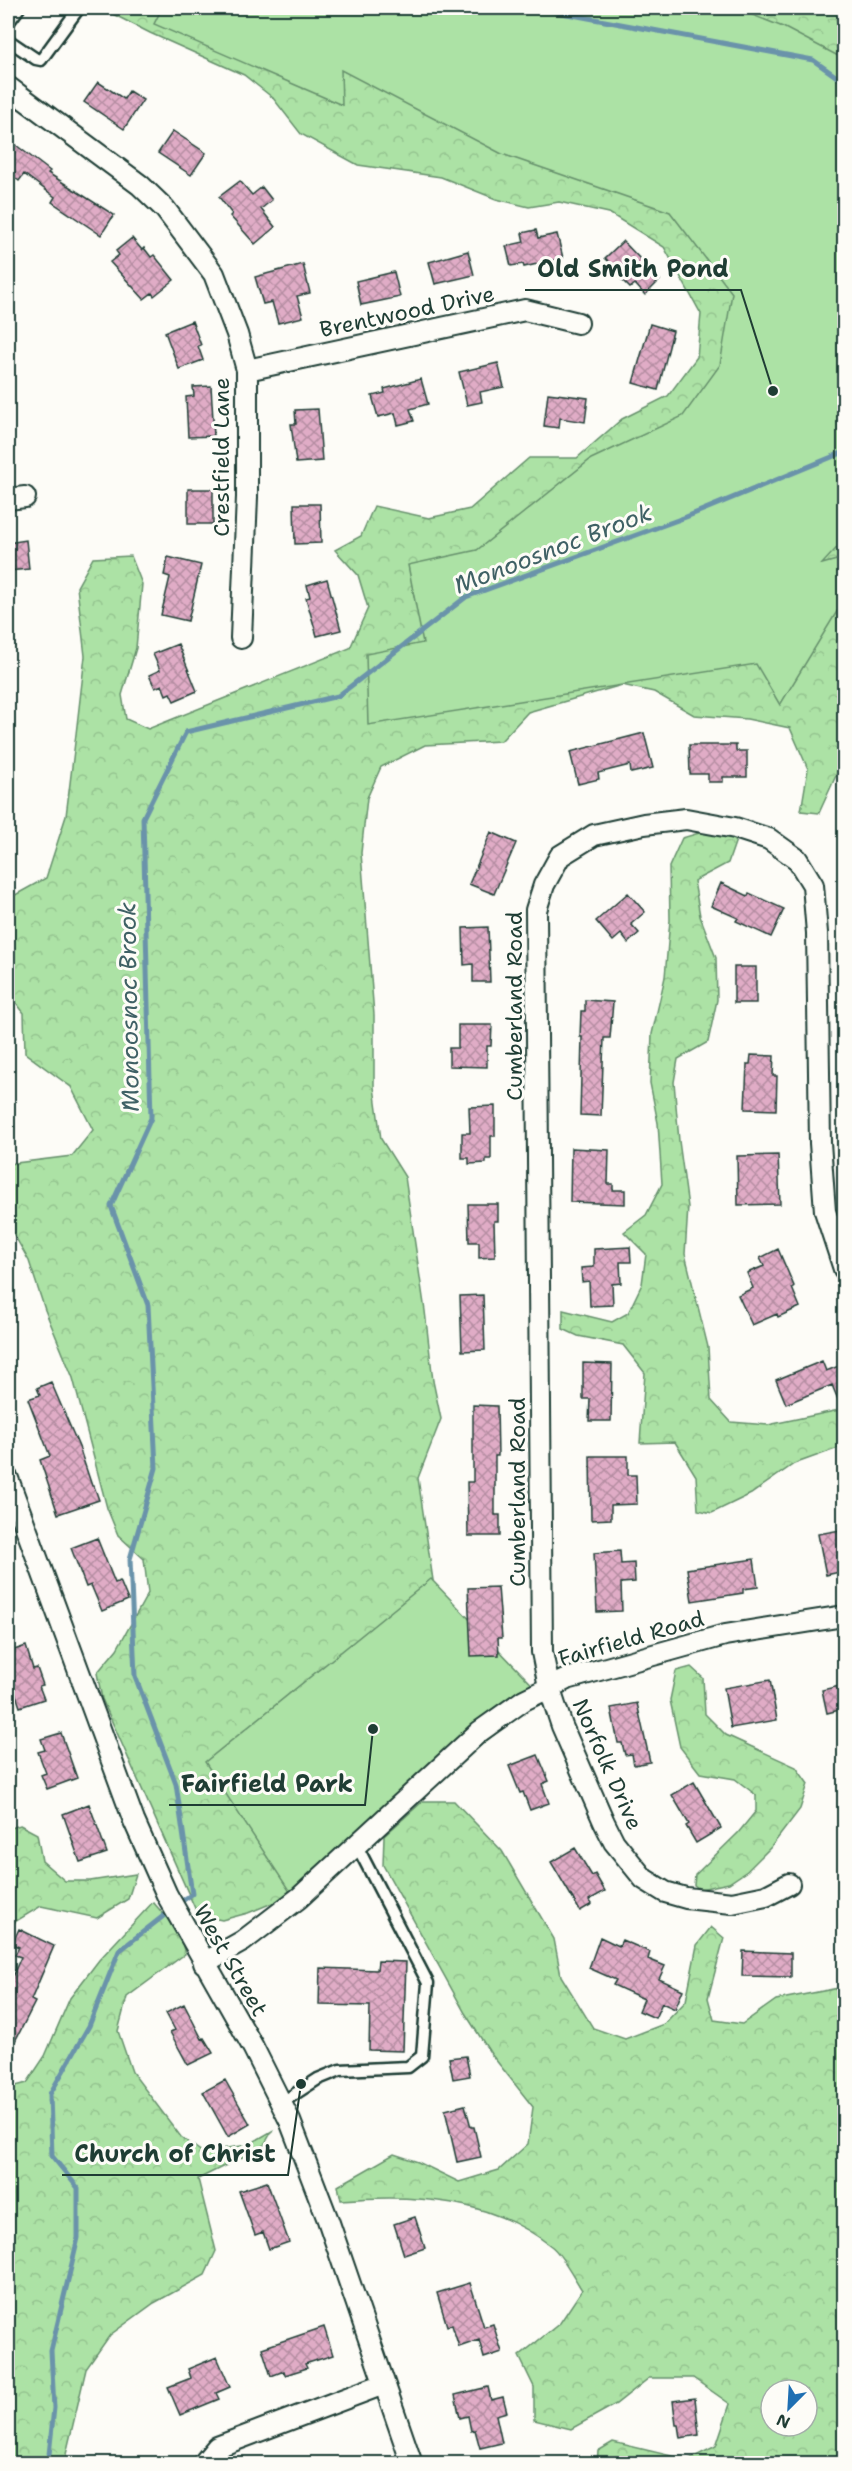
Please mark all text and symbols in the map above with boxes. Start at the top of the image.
callout: Old Smith Pond [525,248,741,290]
text: Old Smith Pond [537,253,729,285]
street label: Brentwood Drive [317,279,497,344]
street label: Crestfield Lane [207,377,236,537]
water label: Monoosnoc Brook [449,496,657,602]
water label: Monoosnoc Brook [111,902,147,1112]
street label: Cumberland Road [500,911,529,1101]
street label: Cumberland Road [503,1397,532,1587]
street label: Fairfield Road [555,1604,707,1673]
street label: Norfolk Drive [566,1694,649,1834]
callout: Fairfield Park [169,1763,365,1805]
text: Fairfield Park [181,1768,353,1800]
street label: West Street [187,1899,274,2022]
callout: Church of Christ [62,2133,288,2175]
text: Church of Christ [74,2138,276,2170]
north arrow [759,2378,819,2438]
text: N [773,2409,793,2433]

